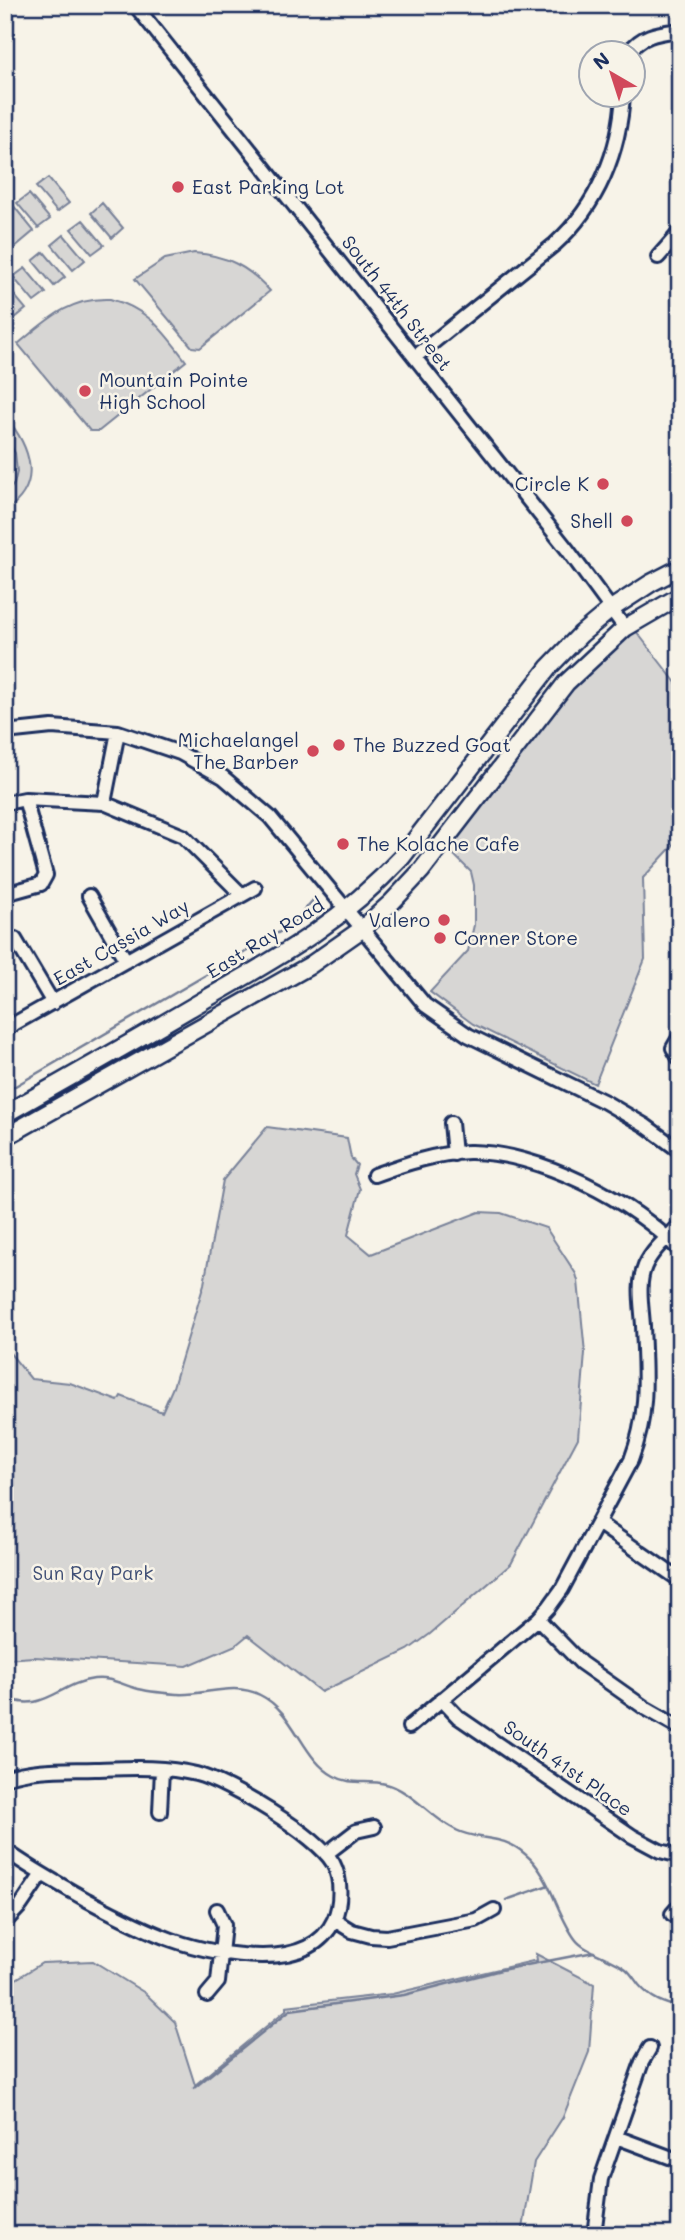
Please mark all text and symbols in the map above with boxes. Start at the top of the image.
north arrow [576,38,646,108]
text: N [588,46,614,75]
place label: East Parking Lot [192,174,345,199]
marker: East Parking Lot [170,179,186,195]
street label: South 44th Street [337,230,458,376]
place label: Mountain Pointe High School [99,367,248,414]
marker: Mountain Pointe High School [77,383,93,399]
place label: Circle K [515,471,589,496]
marker: Circle K [595,476,611,492]
place label: Shell [570,508,613,533]
marker: Shell [619,513,635,529]
place label: Michaelangel The Barber [178,727,299,774]
place label: The Buzzed Goat [353,732,511,757]
marker: The Buzzed Goat [331,737,347,753]
marker: Michaelangel The Barber [305,743,321,759]
place label: The Kolache Cafe [357,831,520,856]
marker: The Kolache Cafe [335,836,351,852]
street label: East Ray Road [201,892,328,984]
street label: East Cassia Way [48,893,193,991]
place label: Valero [369,907,430,932]
marker: Valero [436,912,452,928]
place label: Corner Store [454,925,578,950]
marker: Corner Store [432,930,448,946]
park label: Sun Ray Park [33,1560,153,1585]
street label: South 41st Place [499,1714,638,1821]

